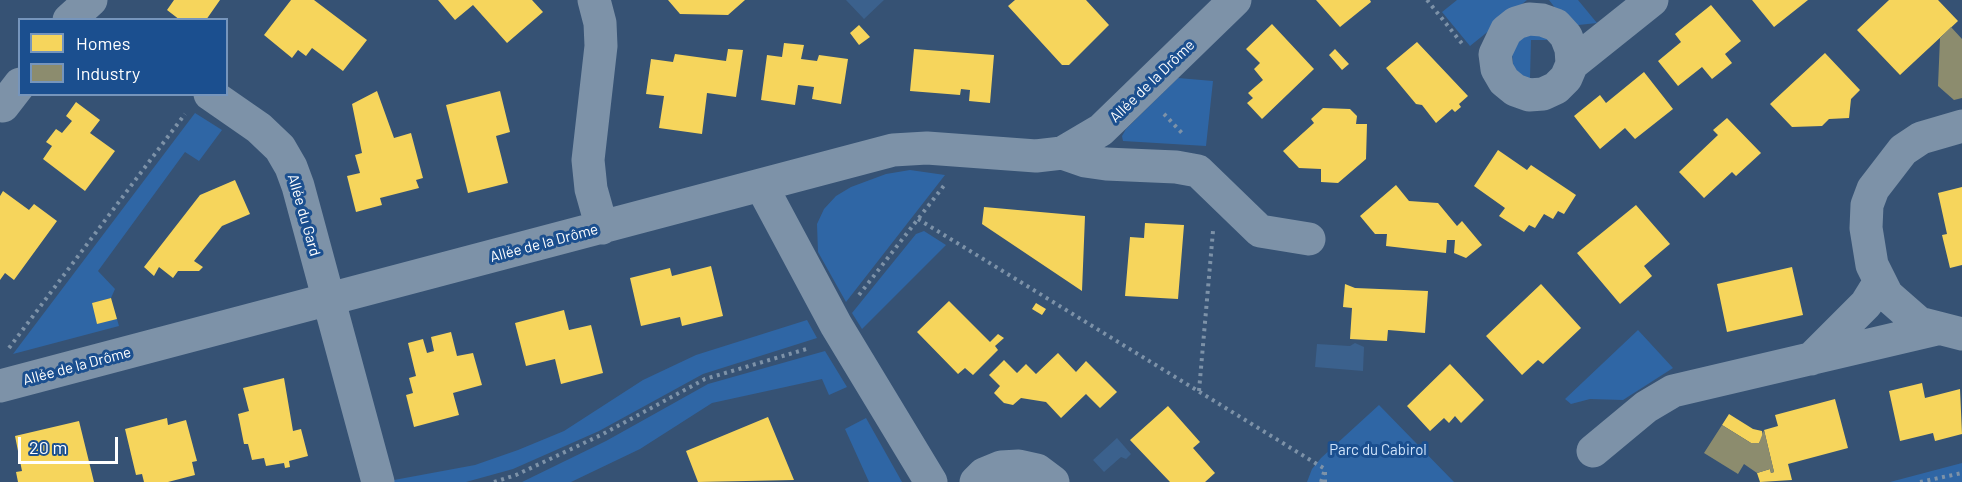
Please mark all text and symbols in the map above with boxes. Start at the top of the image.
legend [18,18,228,96]
text: Homes [76,32,130,54]
street label: Allée de la Drôme [1106,36,1198,126]
text: Industry [76,62,140,84]
street label: Allée du Gard [284,172,324,258]
street label: Allée de la Drôme [488,220,600,266]
street label: Allée de la Drôme [21,343,133,389]
scale bar [21,425,122,463]
text: 20 m [29,436,67,458]
park label: Parc du Cabirol [1329,441,1427,459]

